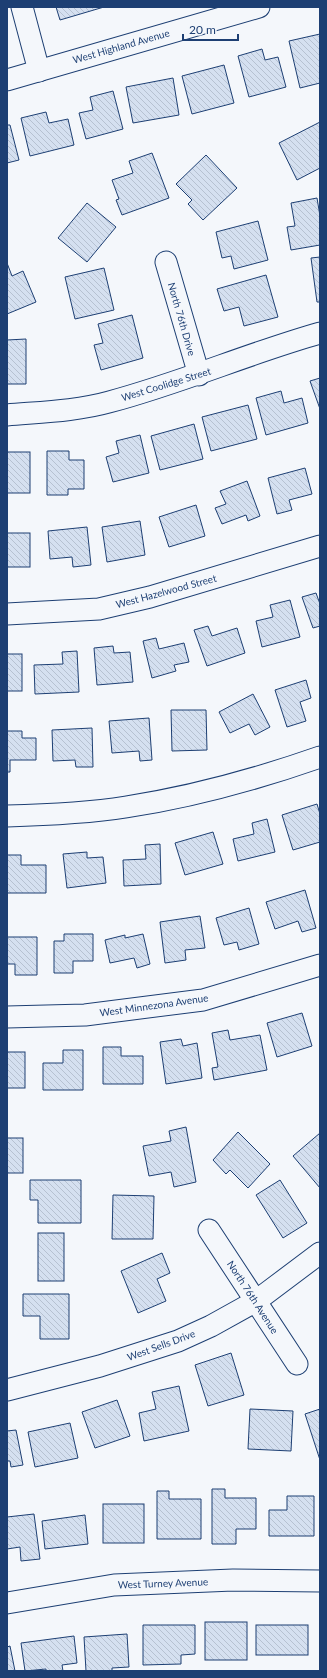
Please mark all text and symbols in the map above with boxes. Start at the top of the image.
scale bar [183,16,238,42]
text: 20 m [189,22,216,37]
street label: West Highland Avenue [71,26,171,66]
street label: North 76th Drive [166,281,198,357]
street label: West Coolidge Street [120,365,213,403]
street label: West Hazelwood Street [114,572,218,610]
street label: West Minnezona Avenue [99,991,209,1019]
street label: North 76th Avenue [225,1258,281,1336]
street label: West Sells Drive [125,1327,197,1363]
street label: West Turney Avenue [118,1575,208,1591]

